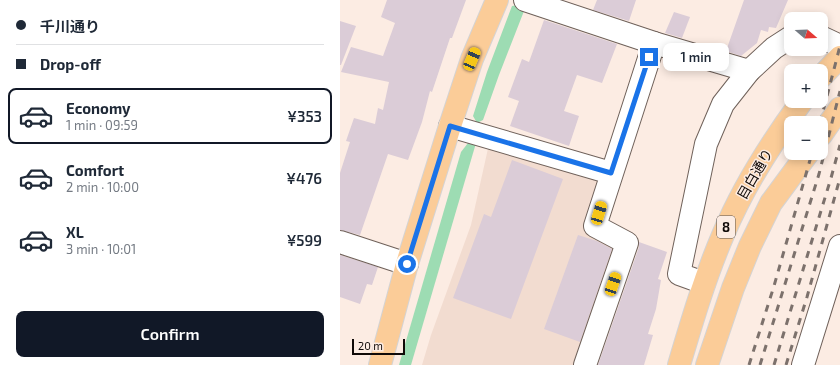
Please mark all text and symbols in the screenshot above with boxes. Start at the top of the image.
north arrow [784,12,828,56]
map controls [784,12,828,160]
text: 千川通り [40,17,100,35]
callout: 1 min [663,43,729,71]
car [462,46,482,72]
route end [640,48,658,66]
text: 1 min [681,49,711,65]
text: Drop-off [40,55,101,73]
button: + [784,64,828,108]
icon: car [18,98,54,134]
text: Economy [66,99,131,117]
text: ¥353 [287,107,322,125]
button: − [784,116,828,160]
text: 1 min · 09:59 [66,117,138,133]
street label: 目白通り [733,145,776,202]
icon: car [18,160,54,196]
text: Comfort [66,161,124,179]
text: ¥476 [286,169,322,187]
text: 2 min · 10:00 [66,179,139,195]
car [590,200,608,226]
road number: 8 [717,216,735,238]
icon: car [18,222,54,258]
text: XL [66,223,84,241]
text: ¥599 [287,231,322,249]
text: 3 min · 10:01 [66,241,136,257]
route start [398,255,416,273]
car [603,271,623,297]
button: Confirm [16,311,324,357]
scale bar [352,337,405,356]
text: 20 m [358,339,383,352]

